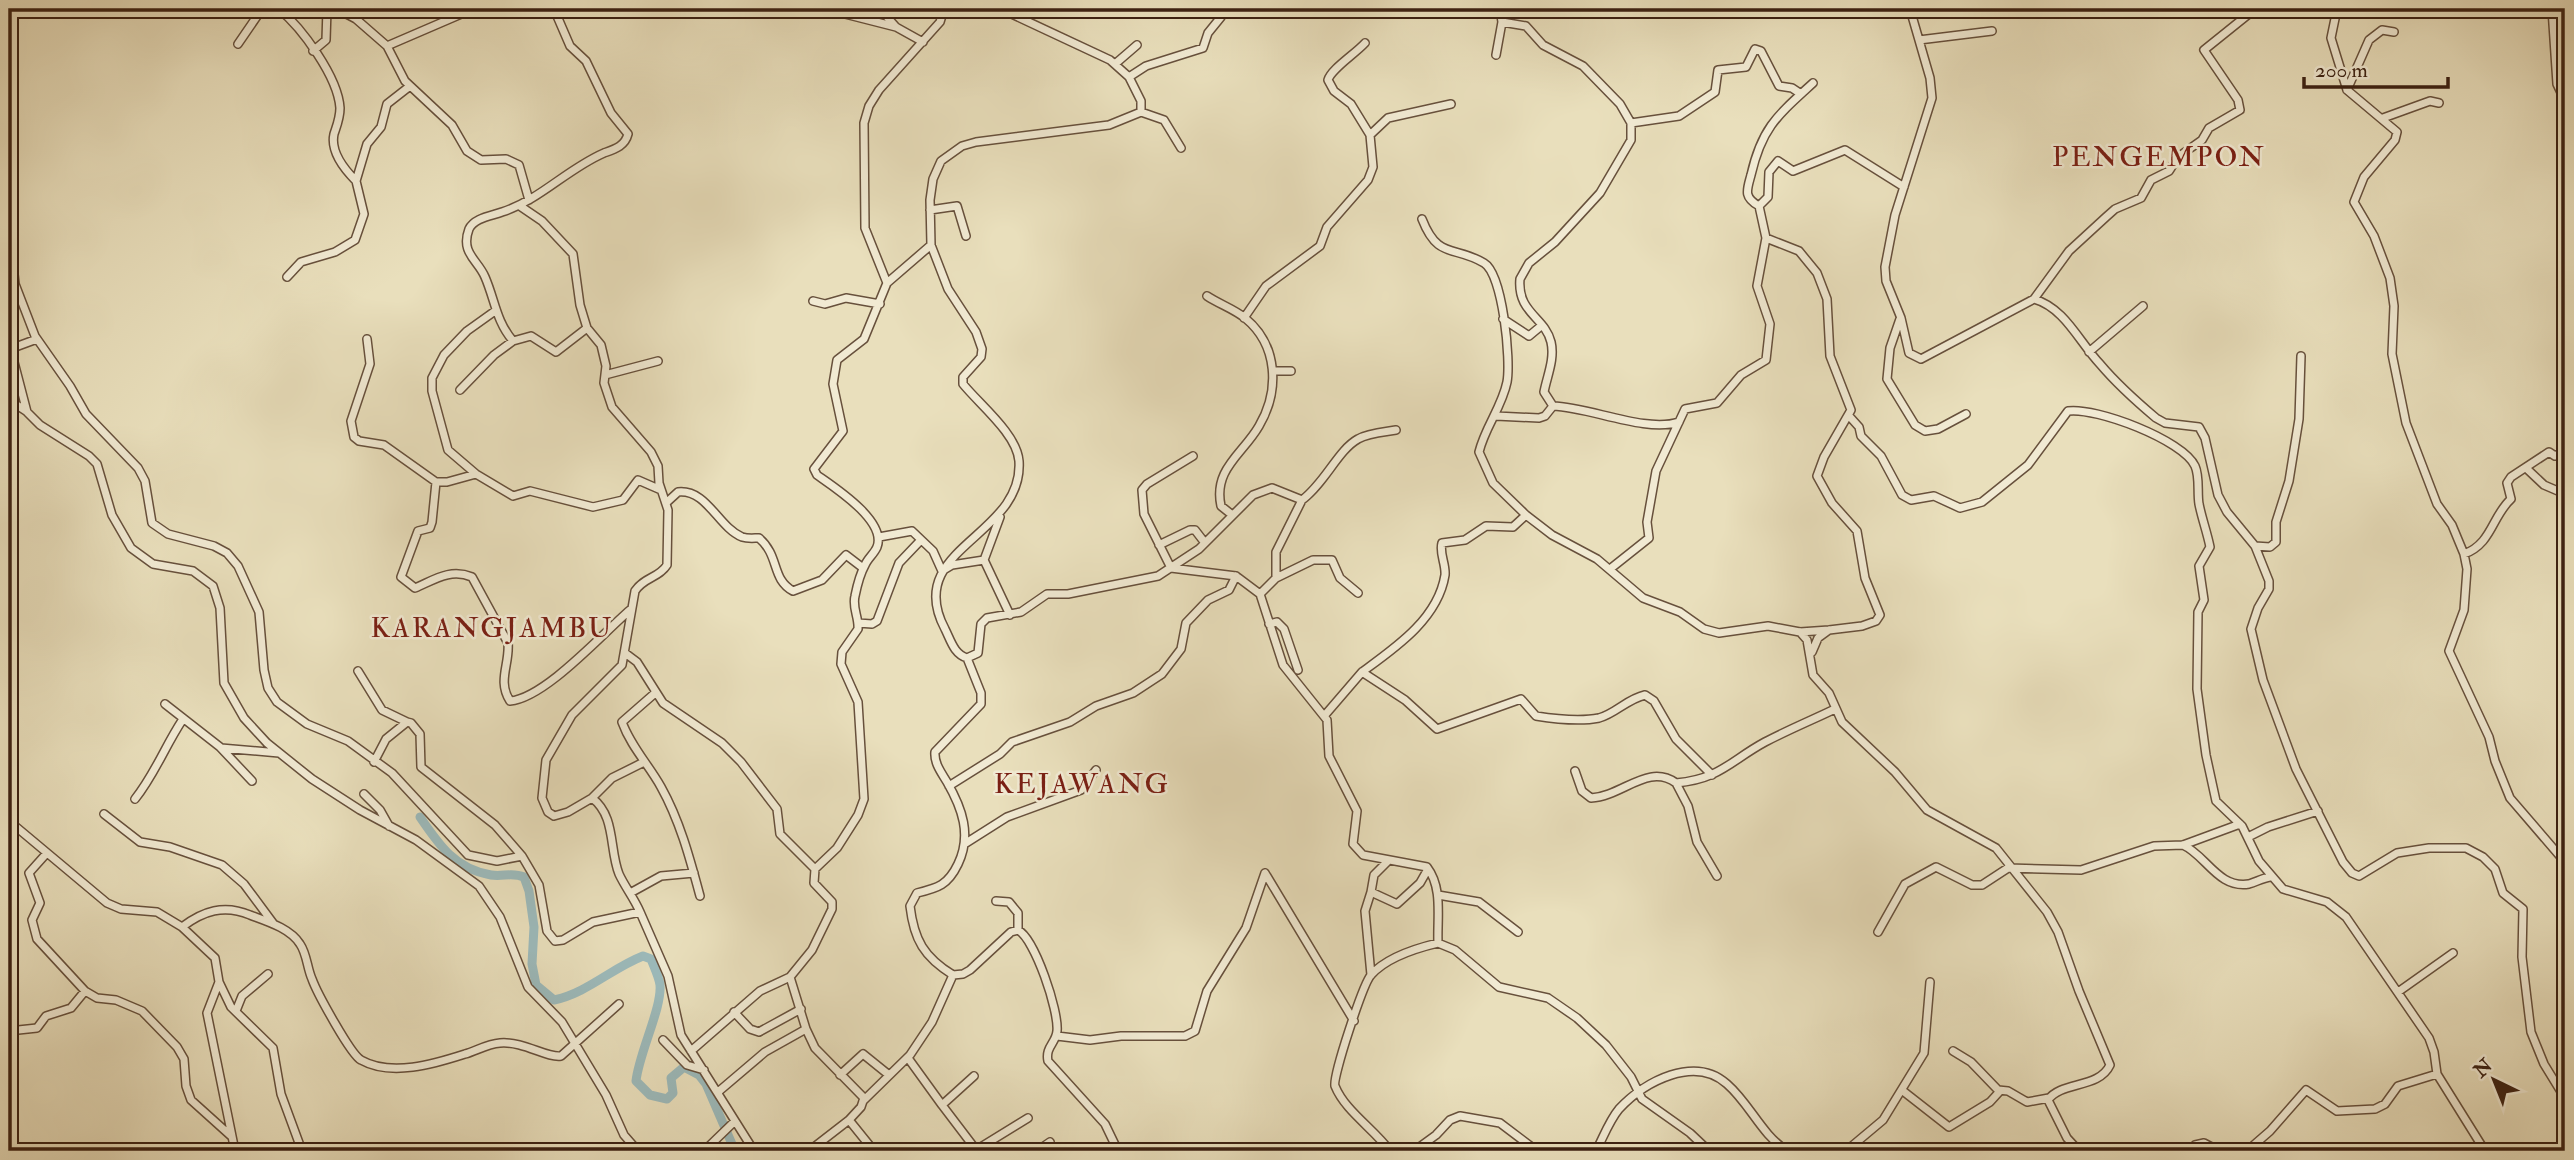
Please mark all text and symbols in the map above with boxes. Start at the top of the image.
scale bar [2304,46,2448,90]
text: 200 m [2315,57,2368,84]
district label: PENGEMPON [2052,140,2266,175]
district label: KARANGJAMBU [370,611,614,646]
district label: KEJAWANG [994,767,1170,802]
north arrow [2458,1044,2528,1114]
text: N [2468,1053,2498,1084]

